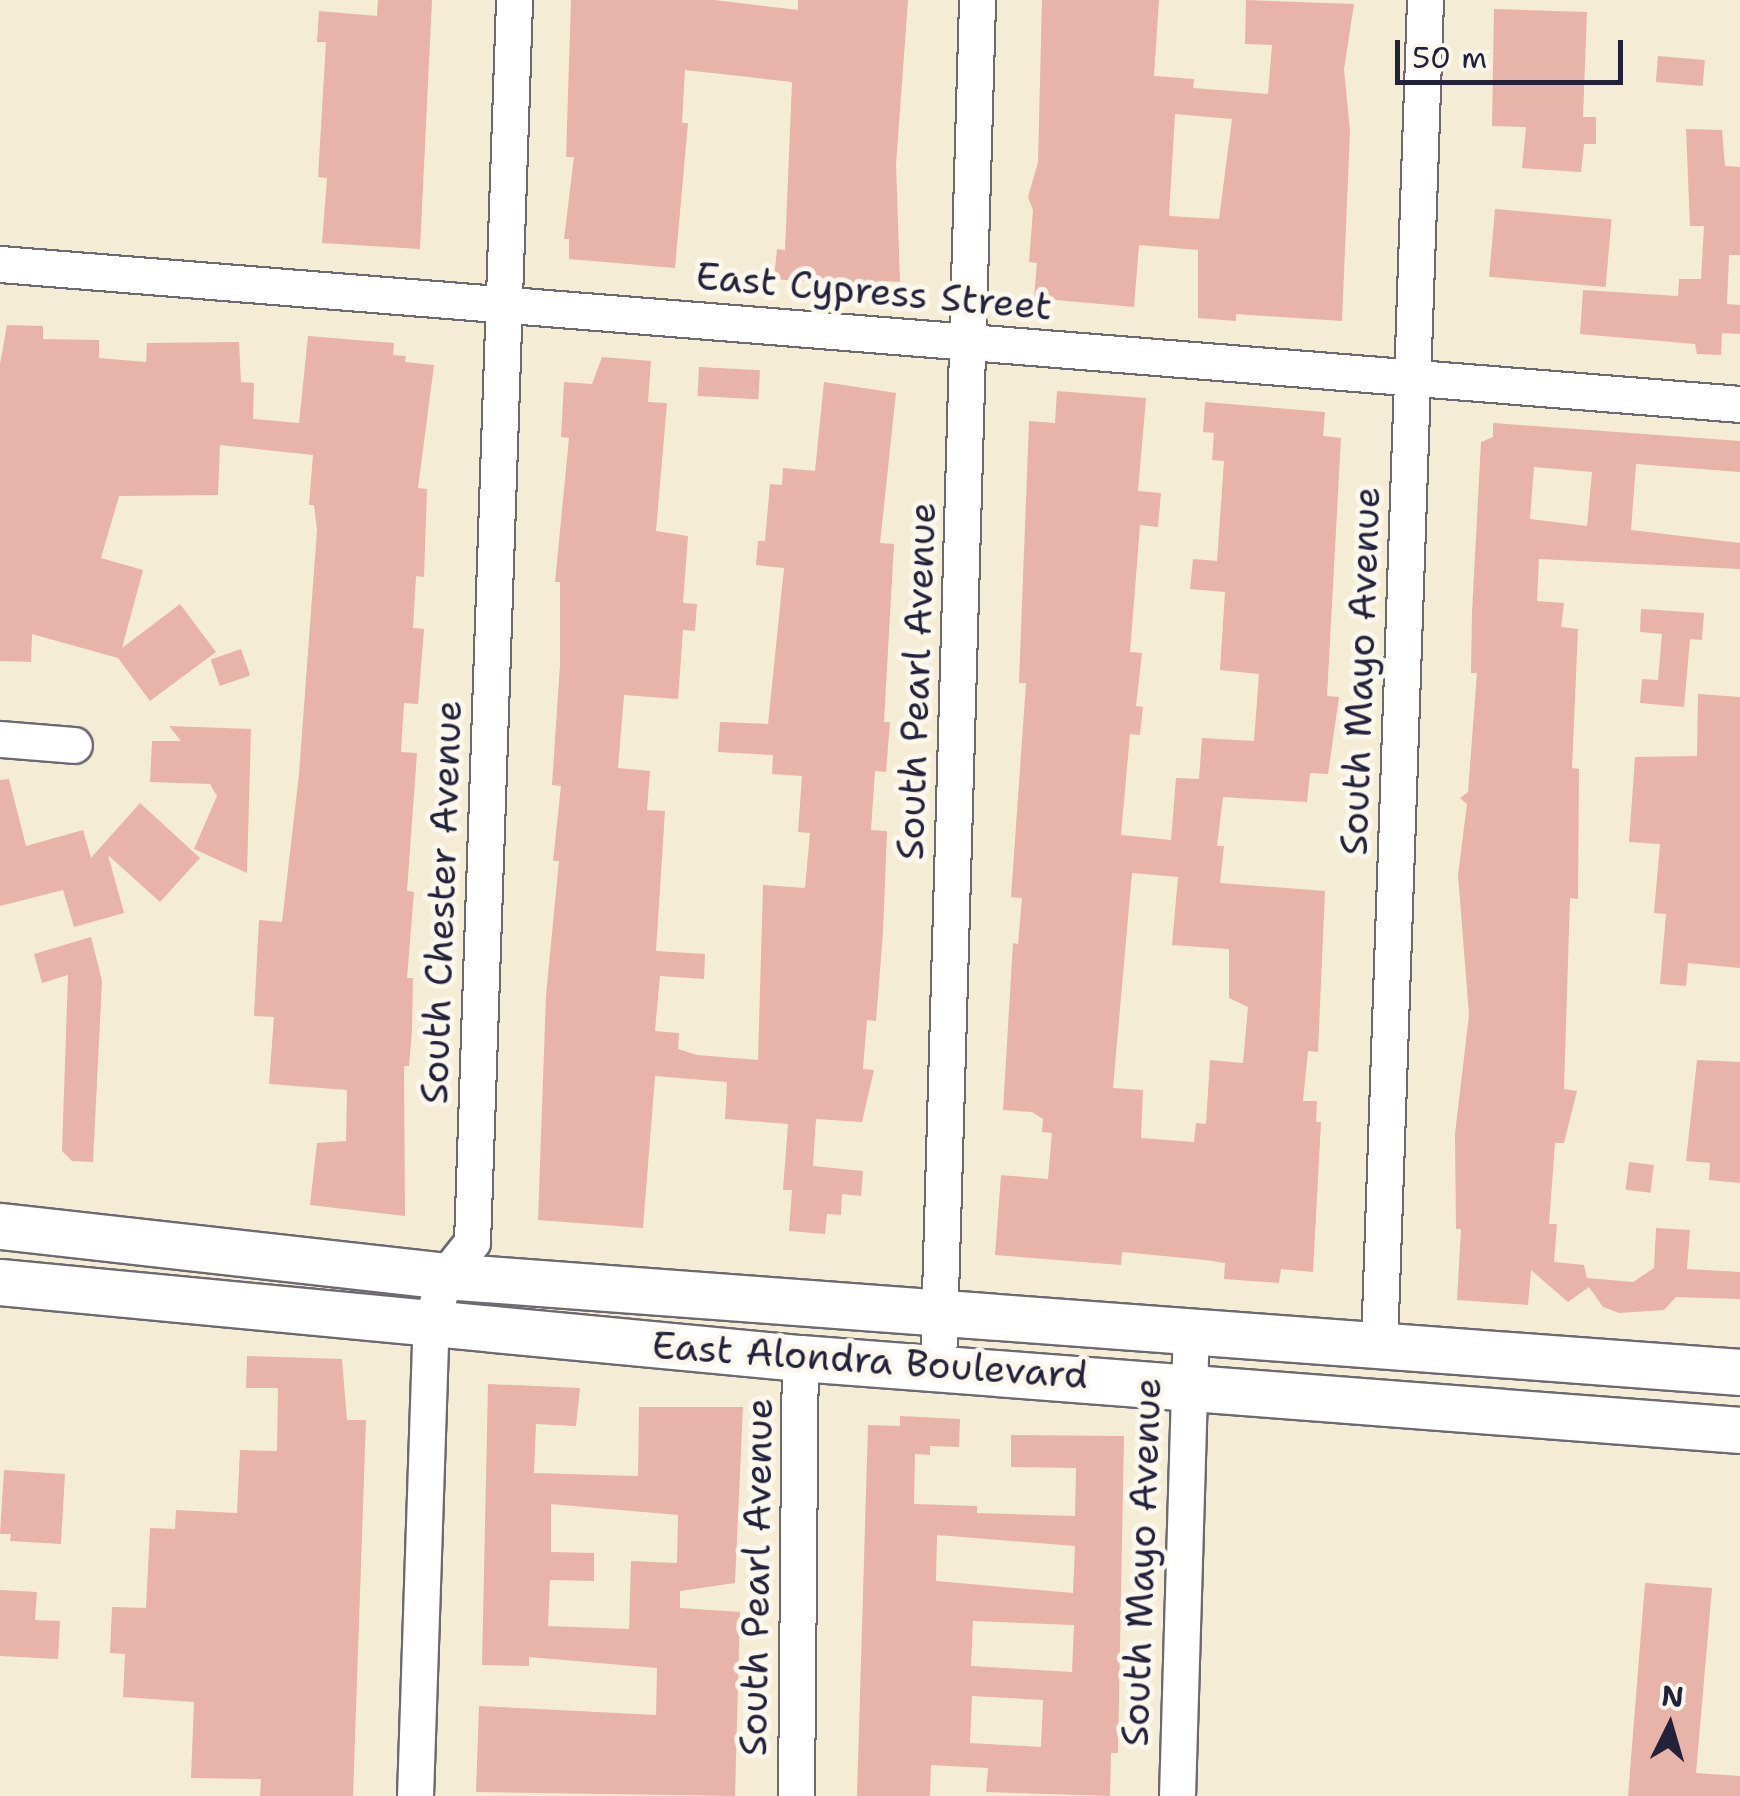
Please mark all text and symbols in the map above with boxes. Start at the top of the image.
scale bar [1400,20,1628,82]
text: 50 m [1412,37,1487,78]
street label: East Cypress Street [694,253,1054,329]
street label: South Mayo Avenue [1331,486,1389,856]
street label: South Pearl Avenue [887,501,945,861]
street label: South Chester Avenue [411,699,471,1105]
street label: East Alondra Boulevard [650,1322,1090,1398]
street label: South Mayo Avenue [1112,1377,1170,1747]
street label: South Pearl Avenue [730,1398,782,1756]
north arrow [1620,1676,1720,1776]
text: N [1660,1676,1685,1716]

